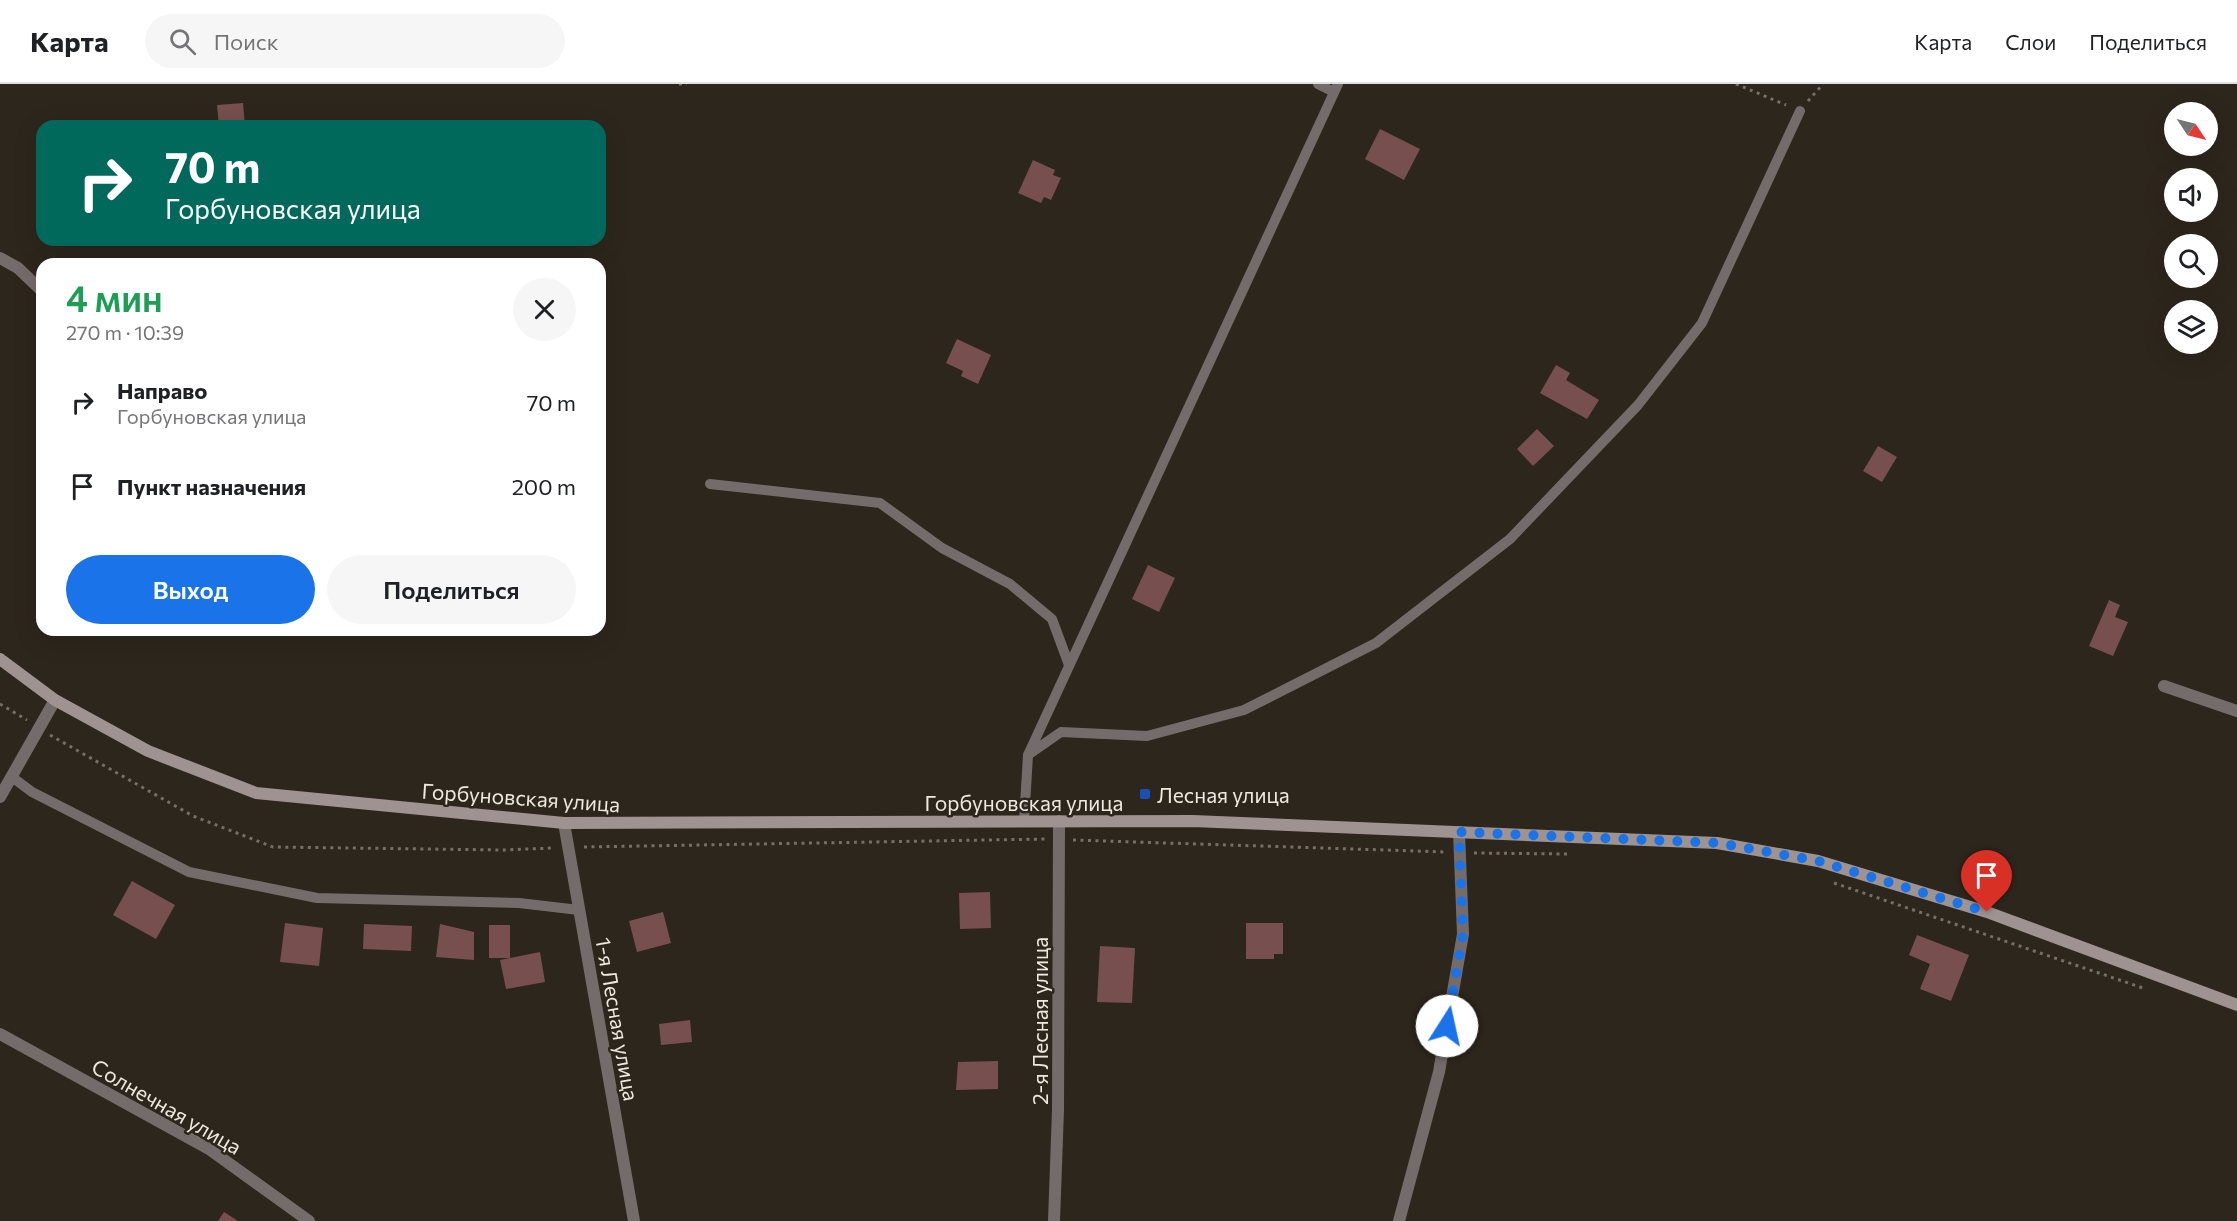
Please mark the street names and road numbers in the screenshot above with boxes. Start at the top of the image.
street label: Горбуновская улица [421,778,621,816]
street label: Горбуновская улица [925,790,1123,815]
street label: 1-я Лесная улица [591,935,645,1103]
street label: 2-я Лесная улица [1027,937,1052,1105]
street label: Солнечная улица [88,1053,246,1159]

